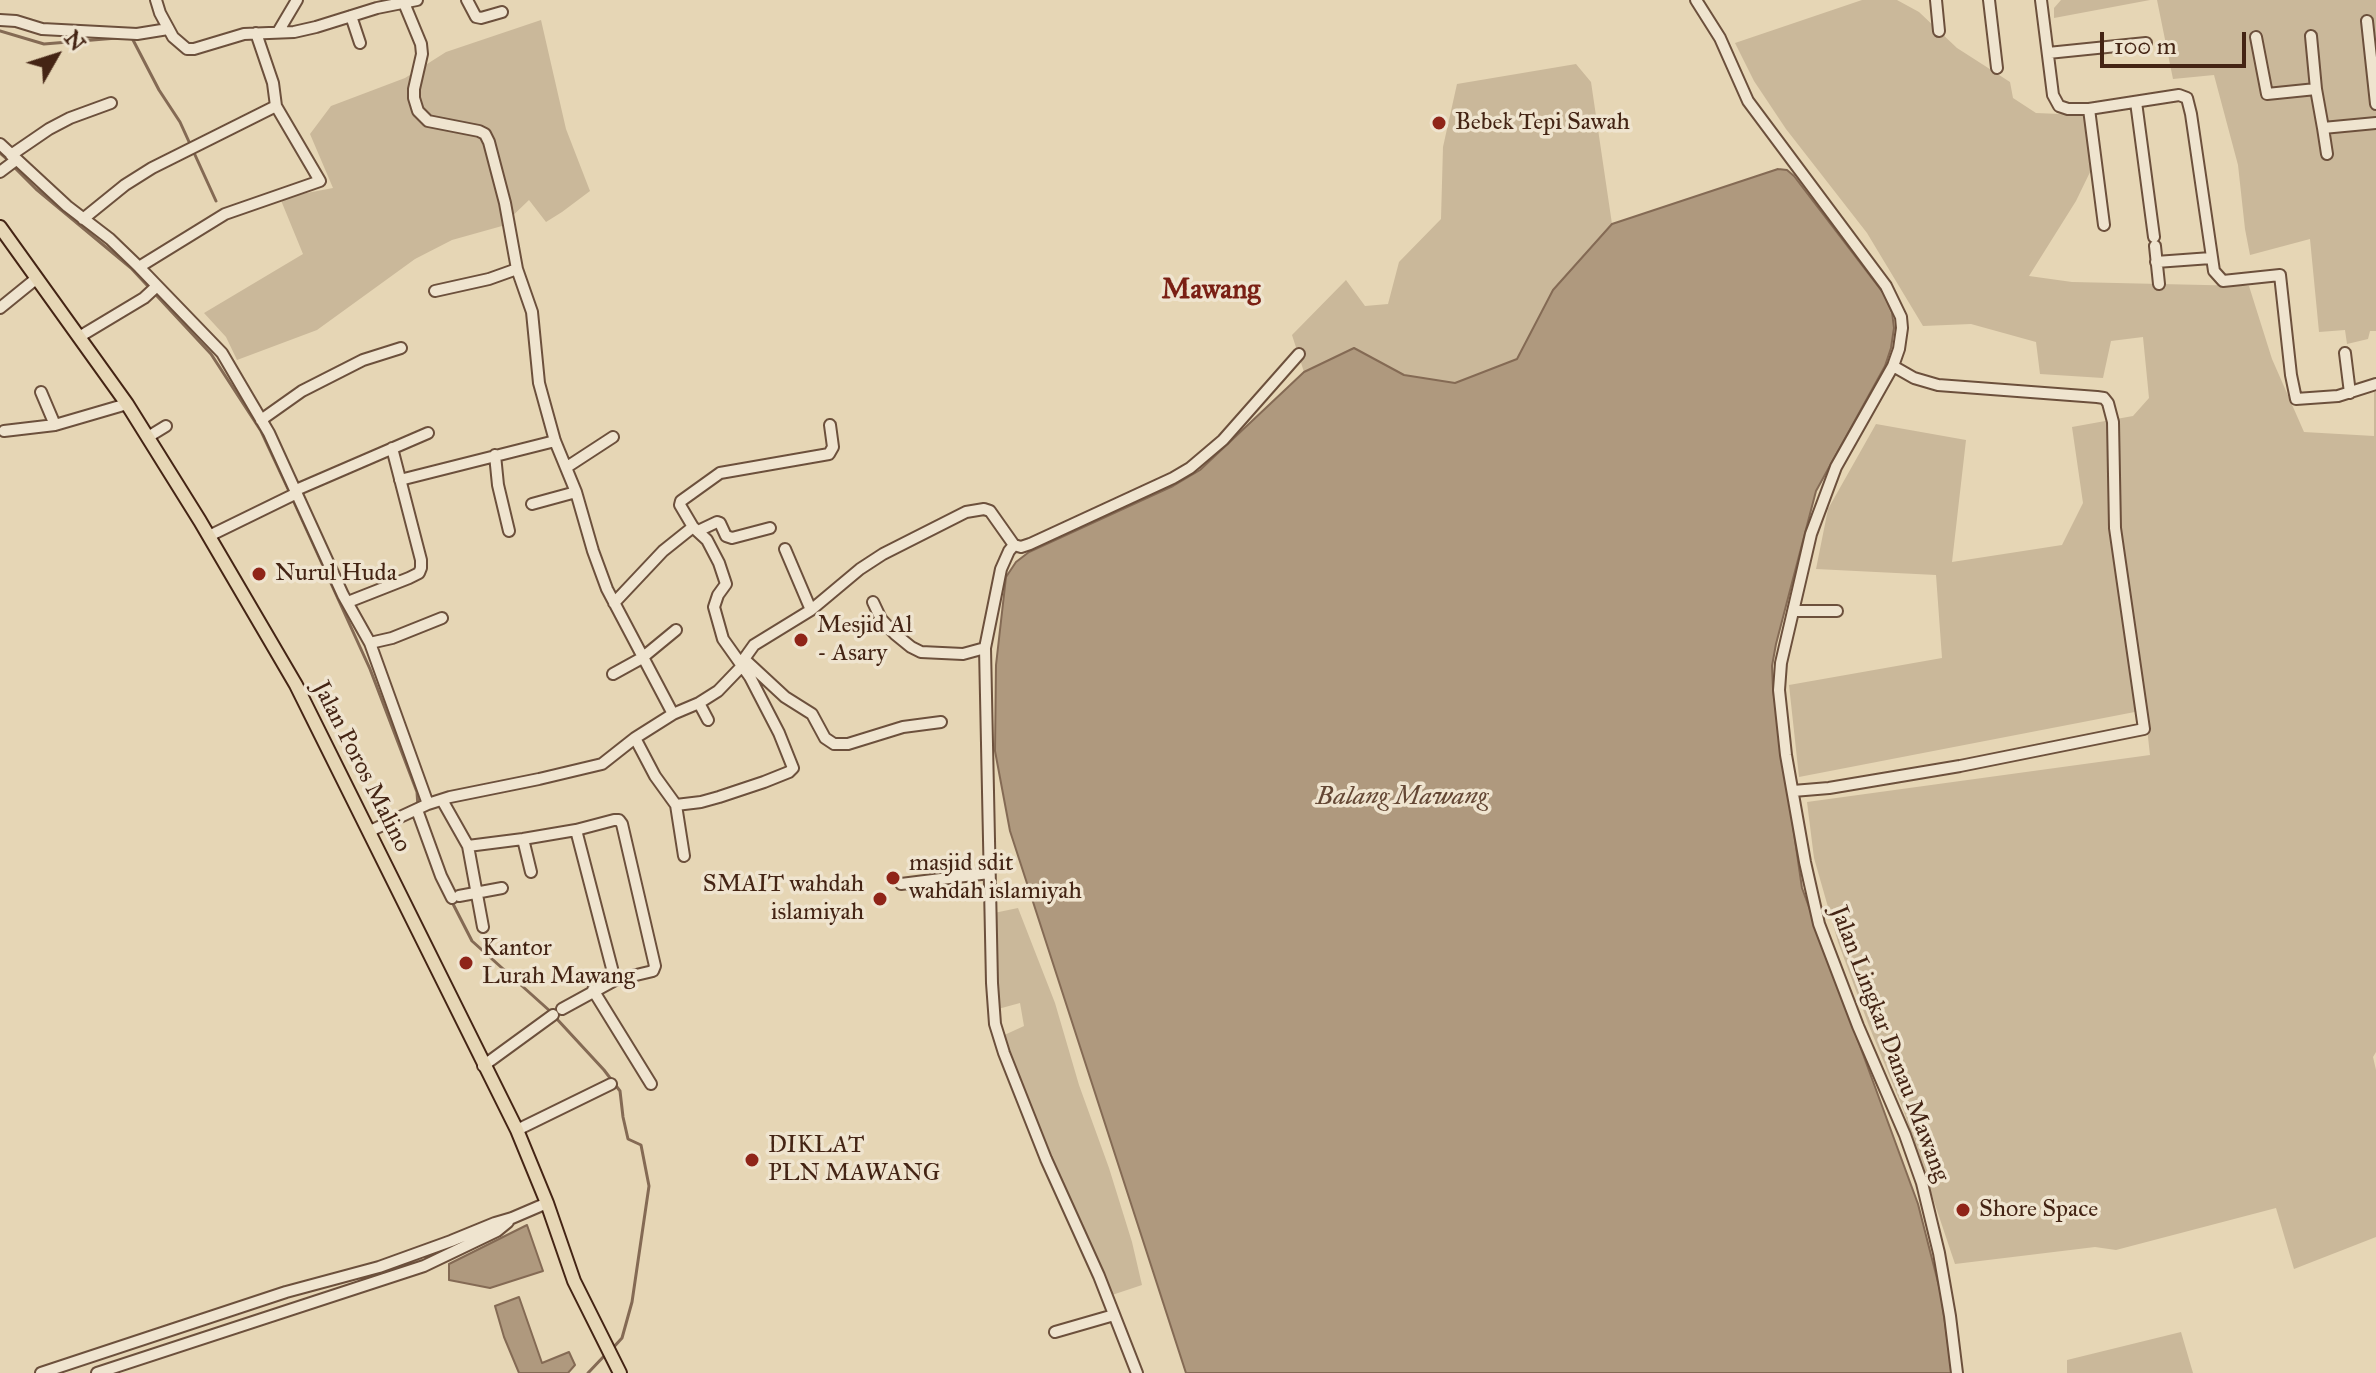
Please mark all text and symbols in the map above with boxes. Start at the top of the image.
north arrow [16,16,96,96]
scale bar [2104,16,2250,66]
text: N [59,25,91,56]
text: 100 m [2114,31,2177,61]
place label: Bebek Tepi Sawah [1455,109,1630,137]
marker: Bebek Tepi Sawah [1430,114,1448,132]
district label: Mawang [1162,274,1260,308]
place label: Nurul Huda [275,560,397,588]
marker: Nurul Huda [250,565,268,583]
place label: Mesjid Al - Asary [817,612,912,668]
marker: Mesjid Al - Asary [792,631,810,649]
street label: Jalan Poros Malino [306,677,416,857]
water label: Balang Mawang [1316,782,1488,814]
place label: masjid sdit wahdah islamiyah [909,850,1082,906]
marker: masjid sdit wahdah islamiyah [884,869,902,887]
place label: SMAIT wahdah islamiyah [703,871,864,927]
marker: SMAIT wahdah islamiyah [871,890,889,908]
street label: Jalan Lingkar Danau Mawang [1823,902,1955,1186]
place label: Kantor Lurah Mawang [482,935,635,991]
marker: Kantor Lurah Mawang [457,954,475,972]
place label: DIKLAT PLN MAWANG [768,1132,940,1188]
marker: DIKLAT PLN MAWANG [743,1151,761,1169]
place label: Shore Space [1979,1196,2098,1224]
marker: Shore Space [1954,1201,1972,1219]

